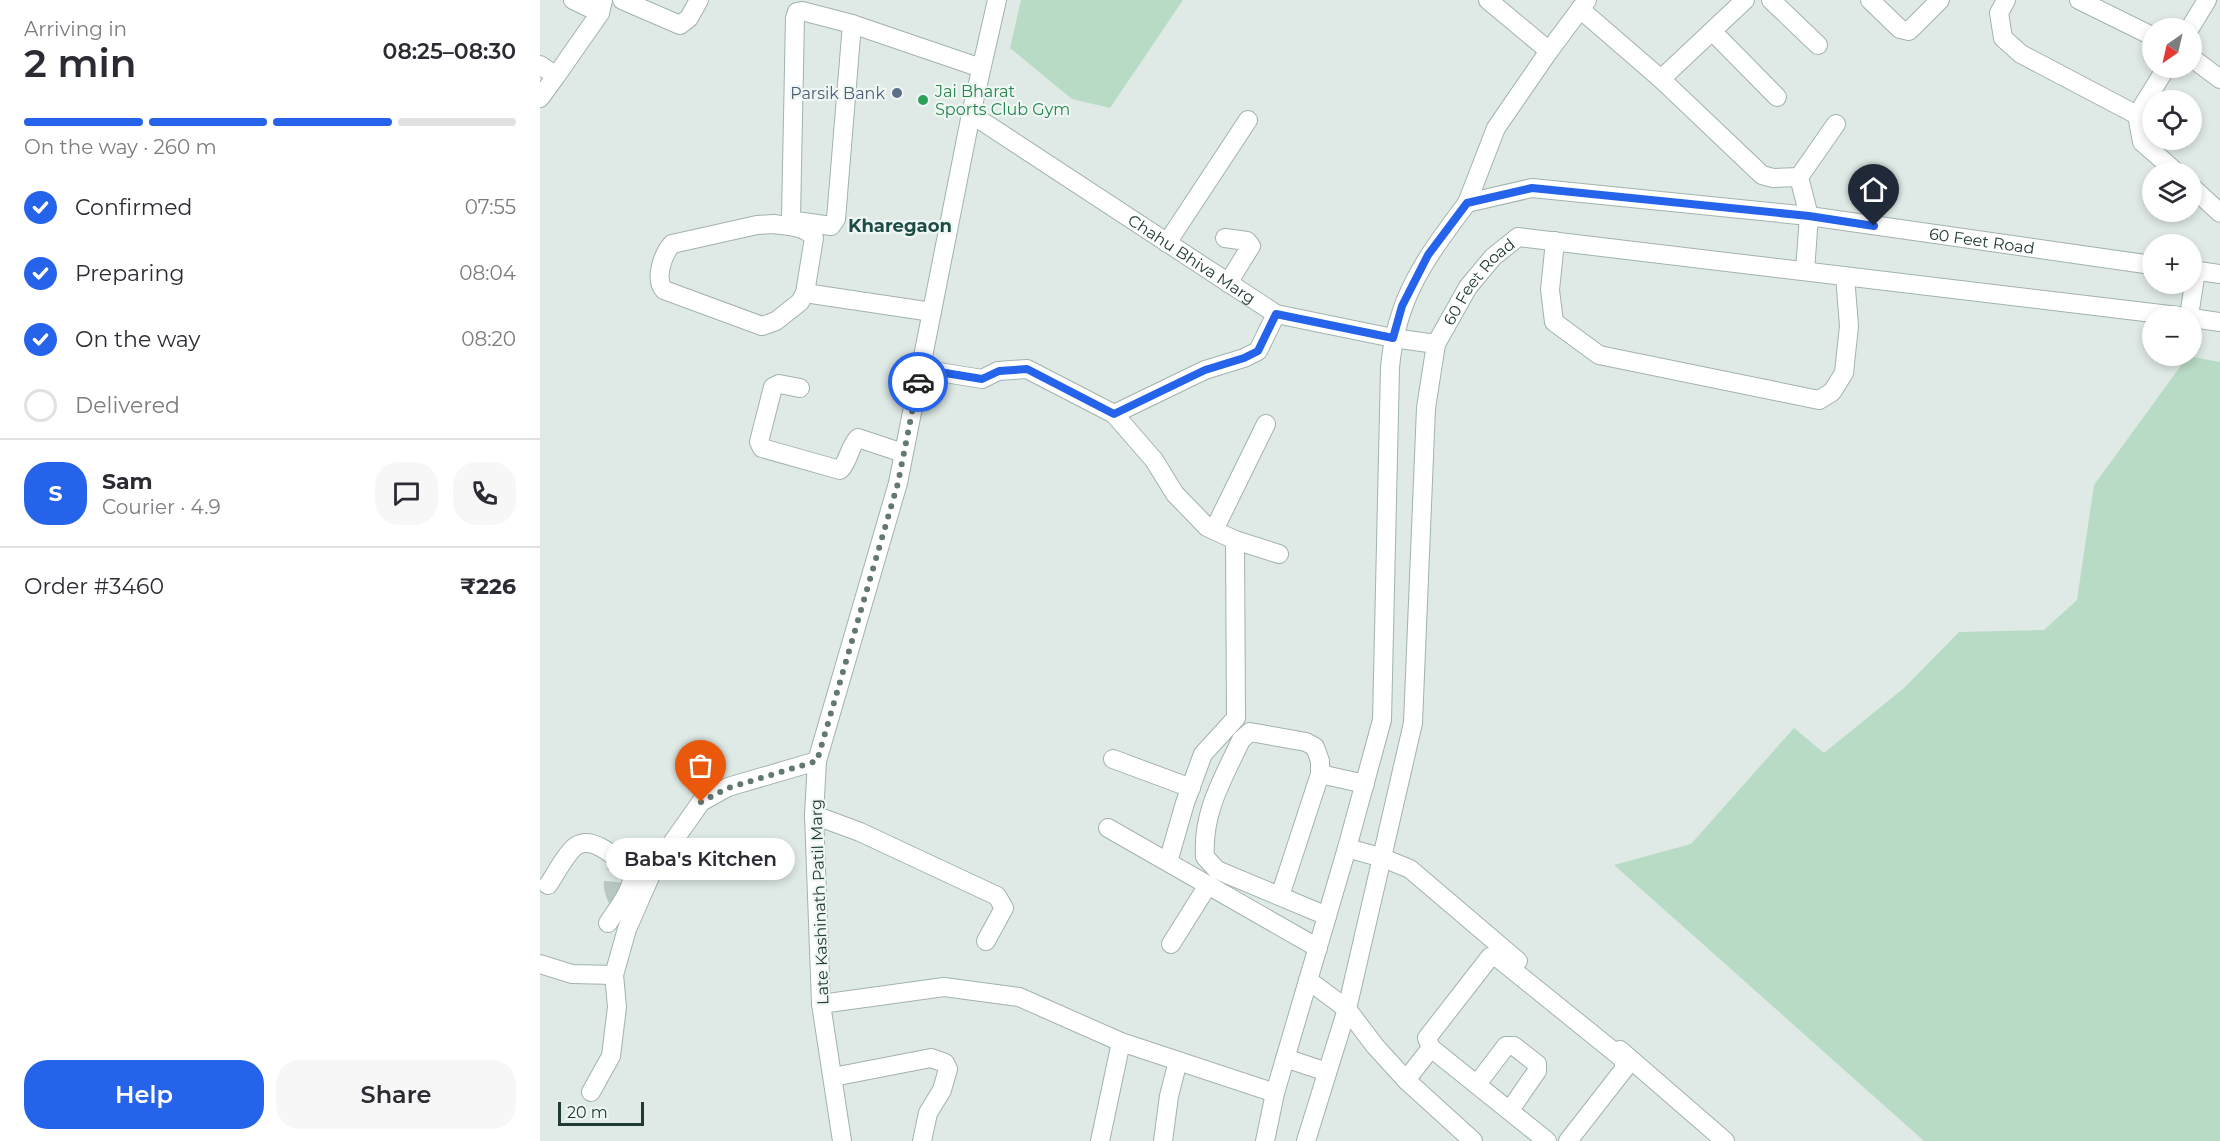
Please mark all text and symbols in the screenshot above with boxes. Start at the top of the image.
text: Arriving in [24,17,127,41]
north arrow [2142,18,2202,78]
map controls [2142,18,2202,366]
text: 08:25–08:30 [383,38,516,65]
text: 2 min [24,39,137,87]
place label: Jai Bharat Sports Club Gym [934,82,1070,119]
place label: Parsik Bank [790,84,885,103]
marker: Parsik Bank [890,86,904,100]
button: locate [2142,90,2202,150]
marker: Jai Bharat Sports Club Gym [916,93,930,107]
text: On the way · 260 m [24,135,217,159]
button: layers [2142,162,2202,222]
pin [1848,164,1899,226]
icon: home [1857,173,1890,206]
icon: check [24,191,57,224]
text: Confirmed [75,194,192,221]
text: 07:55 [465,195,516,219]
street label: Chahu Bhiva Marg [1124,211,1259,308]
district label: Kharegaon [848,215,952,237]
street label: 60 Feet Road [1928,224,2036,258]
street label: 60 Feet Road [1439,234,1519,329]
button: + [2142,234,2202,294]
icon: check [24,257,57,290]
text: Preparing [75,260,184,287]
text: 08:04 [459,261,516,285]
button: − [2142,306,2202,366]
icon: check [24,323,57,356]
text: On the way [75,326,200,353]
text: 08:20 [461,327,516,351]
courier [888,352,948,412]
icon: car [902,366,935,399]
text: Delivered [75,392,180,419]
button: chat [375,462,438,525]
button: phone [453,462,516,525]
text: Sam [102,468,153,495]
text: S [48,480,63,507]
text: Courier · 4.9 [102,495,221,519]
text: Order #3460 [24,573,164,600]
text: ₹226 [460,573,516,600]
pin [675,740,726,802]
icon: bag [684,749,717,782]
street label: Late Kashinath Patil Marg [806,799,833,1005]
callout: Baba's Kitchen [606,838,795,880]
text: Baba's Kitchen [624,847,777,871]
button: Help [24,1060,264,1129]
button: Share [276,1060,516,1129]
scale bar [558,1099,644,1126]
text: 20 m [567,1103,608,1122]

